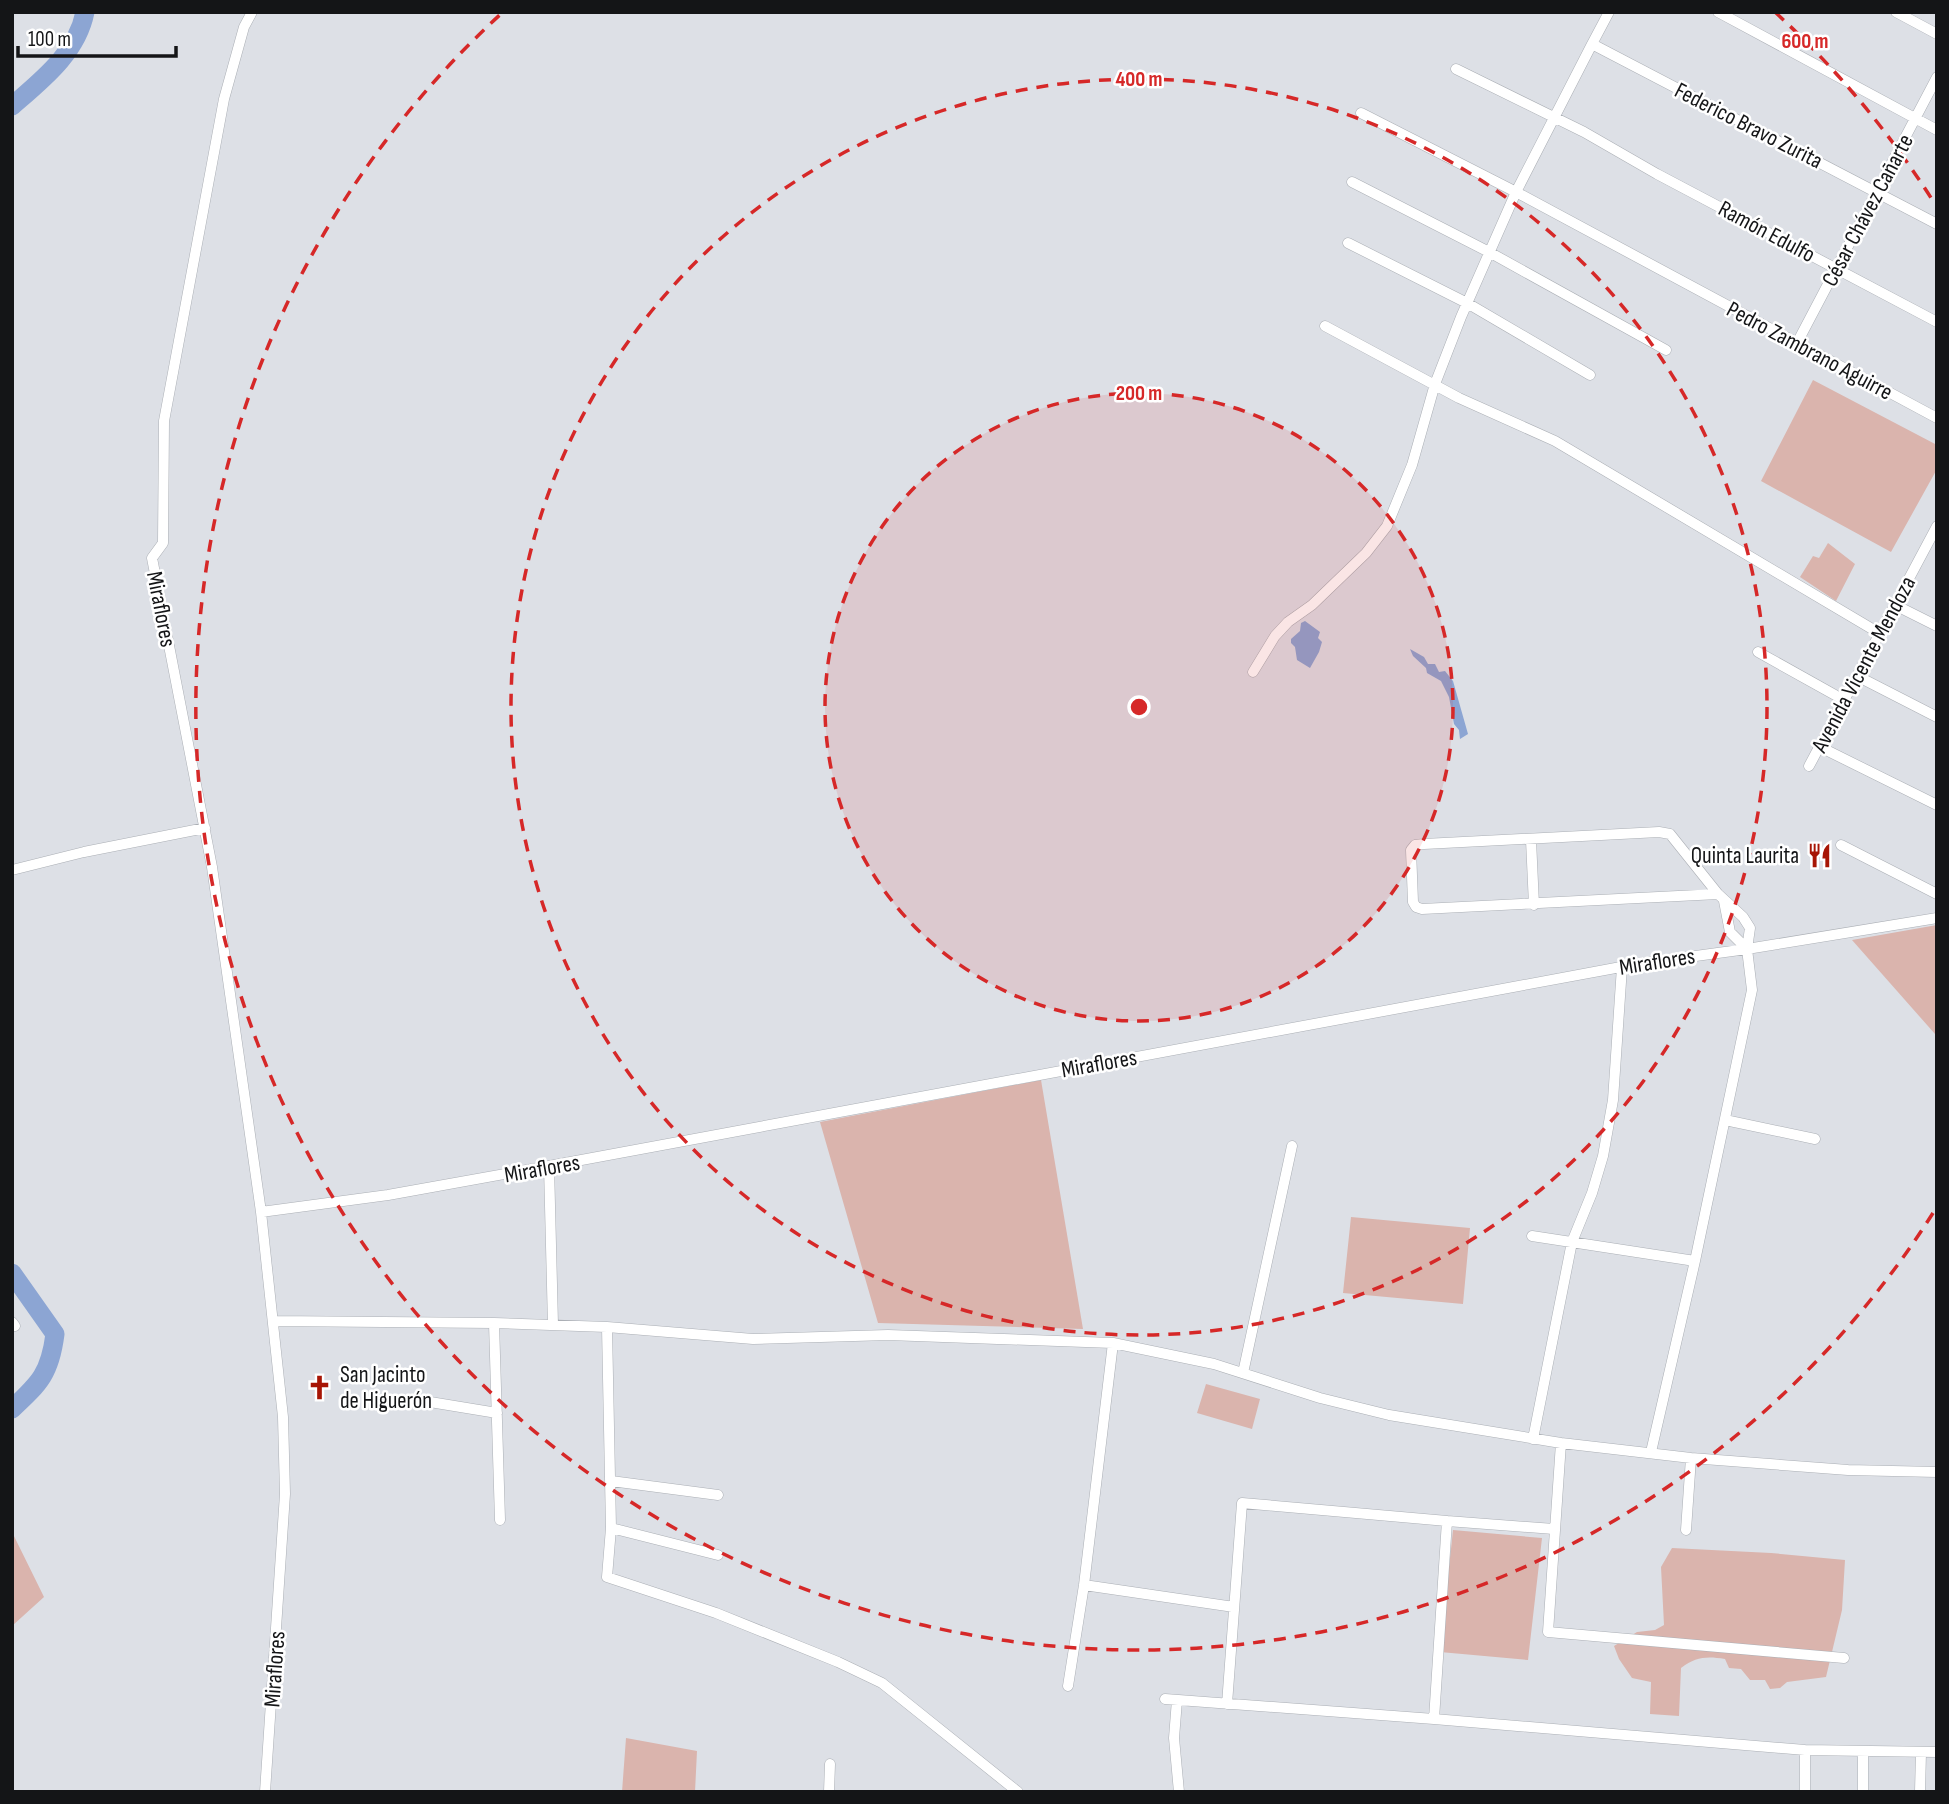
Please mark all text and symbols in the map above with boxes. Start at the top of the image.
scale bar [18,14,175,58]
text: 100 m [28,27,71,52]
text: 600 m [1781,29,1829,54]
text: 400 m [1116,67,1162,92]
street label: Federico Bravo Zurita [1670,77,1827,175]
street label: César Chávez Cañarte [1816,130,1920,291]
street label: Ramón Edulfo [1713,195,1820,269]
street label: Pedro Zambrano Aguirre [1722,295,1897,406]
text: 200 m [1116,381,1162,406]
street label: Miraflores [140,569,182,649]
street label: Avenida Vicente Mendoza [1805,572,1922,758]
centre of rings [1127,695,1151,719]
restaurant icon: Quinta Laurita [1805,841,1833,869]
place label: Quinta Laurita [1691,842,1799,870]
street label: Miraflores [1617,942,1697,982]
street label: Miraflores [1059,1044,1139,1084]
street label: Miraflores [502,1149,582,1189]
place label: San Jacinto de Higuerón [340,1361,432,1415]
church icon: San Jacinto de Higuerón [306,1373,334,1401]
street label: Miraflores [258,1630,292,1708]

